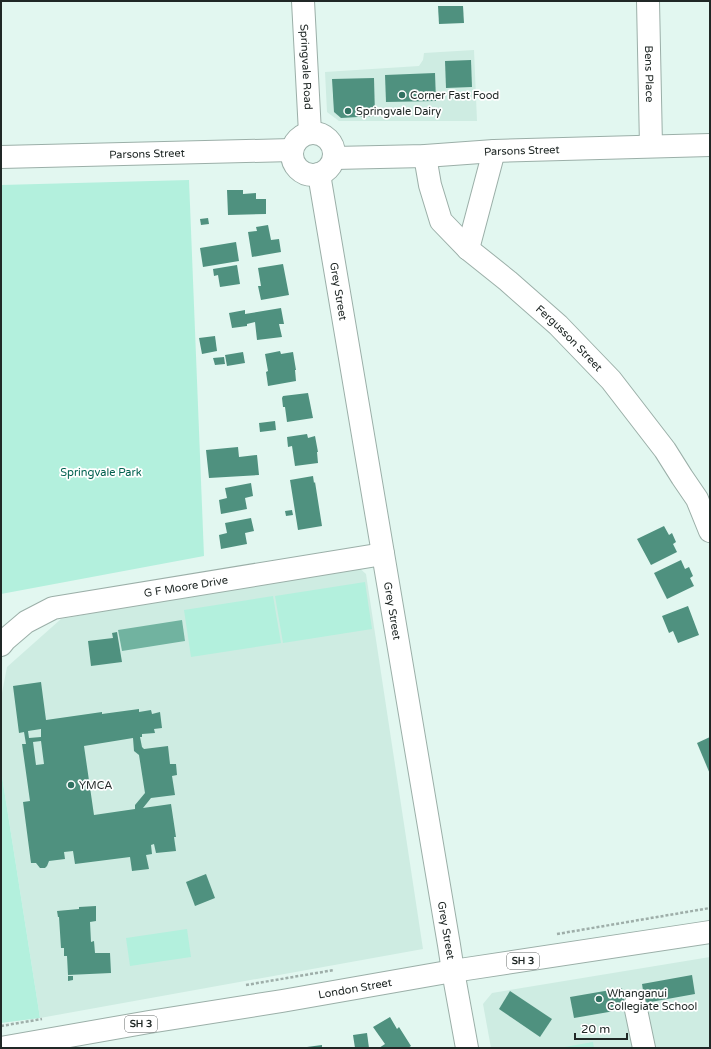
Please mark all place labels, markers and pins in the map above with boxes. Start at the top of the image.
place label: Corner Fast Food [410,89,499,102]
marker: Corner Fast Food [397,90,407,100]
place label: Springvale Dairy [356,105,441,118]
marker: Springvale Dairy [343,106,353,116]
place label: YMCA [79,779,113,792]
marker: YMCA [66,780,76,790]
place label: Whanganui Collegiate School [607,987,697,1013]
marker: Whanganui Collegiate School [594,994,604,1004]

